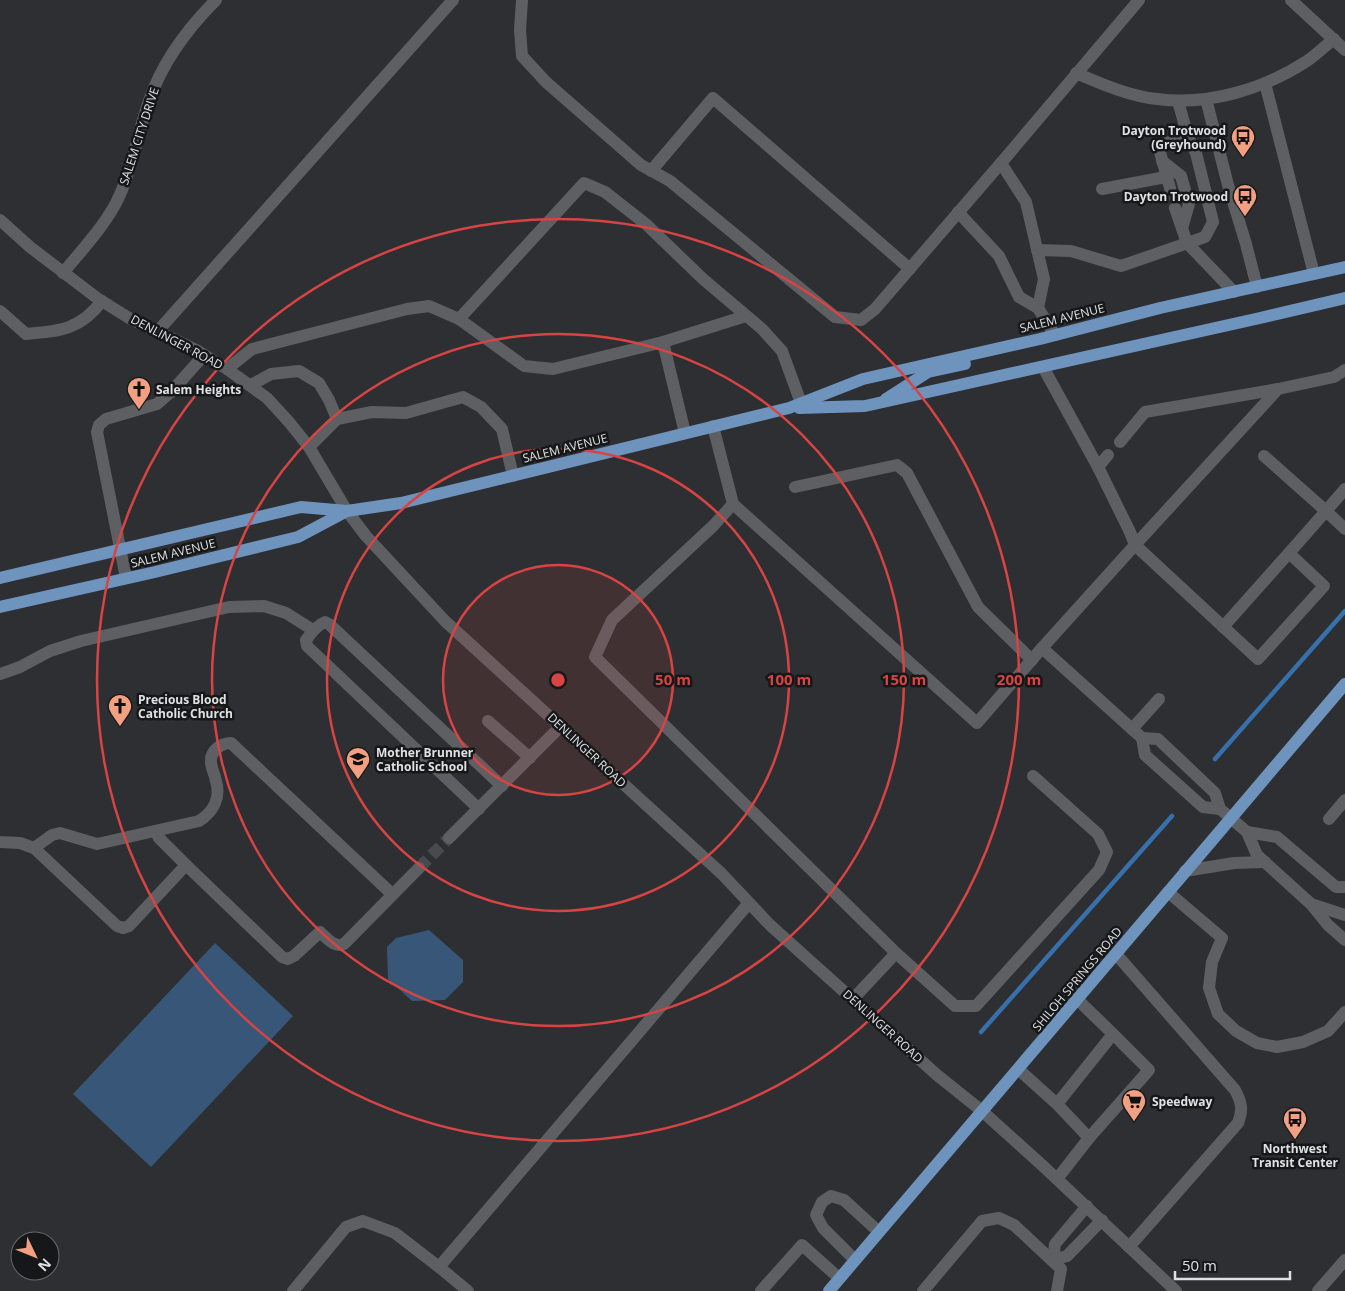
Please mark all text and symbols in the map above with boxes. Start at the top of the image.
street label: SALEM CITY DRIVE [115,85,163,187]
place label: Dayton Trotwood (Greyhound) [1122,122,1226,153]
bus stop icon: Dayton Trotwood (Greyhound) [1230,124,1256,158]
bus stop icon: Dayton Trotwood [1232,183,1258,217]
place label: Dayton Trotwood [1124,188,1228,205]
street label: SALEM AVENUE [1018,299,1106,337]
street label: DENLINGER ROAD [128,311,226,373]
church icon: Salem Heights [126,376,152,410]
place label: Salem Heights [156,381,241,398]
street label: SALEM AVENUE [521,429,609,467]
street label: SALEM AVENUE [129,534,217,572]
text: 50 m [655,669,691,689]
text: 100 m [767,669,811,689]
text: 150 m [882,669,926,689]
text: 200 m [997,669,1041,689]
centre of rings [549,671,567,689]
place label: Precious Blood Catholic Church [138,691,233,722]
church icon: Precious Blood Catholic Church [107,693,133,727]
street label: DENLINGER ROAD [544,709,630,791]
place label: Mother Brunner Catholic School [376,744,474,775]
school or university icon: Mother Brunner Catholic School [345,746,371,780]
street label: SHILOH SPRINGS ROAD [1028,923,1126,1035]
street label: DENLINGER ROAD [839,986,927,1066]
supermarket icon: Speedway [1121,1088,1147,1122]
place label: Speedway [1152,1093,1212,1110]
bus stop icon: Northwest Transit Center [1282,1106,1308,1140]
place label: Northwest Transit Center [1252,1140,1338,1171]
north arrow [10,1231,60,1281]
scale bar [1175,1248,1290,1280]
text: N [34,1255,56,1276]
text: 50 m [1182,1255,1217,1275]

